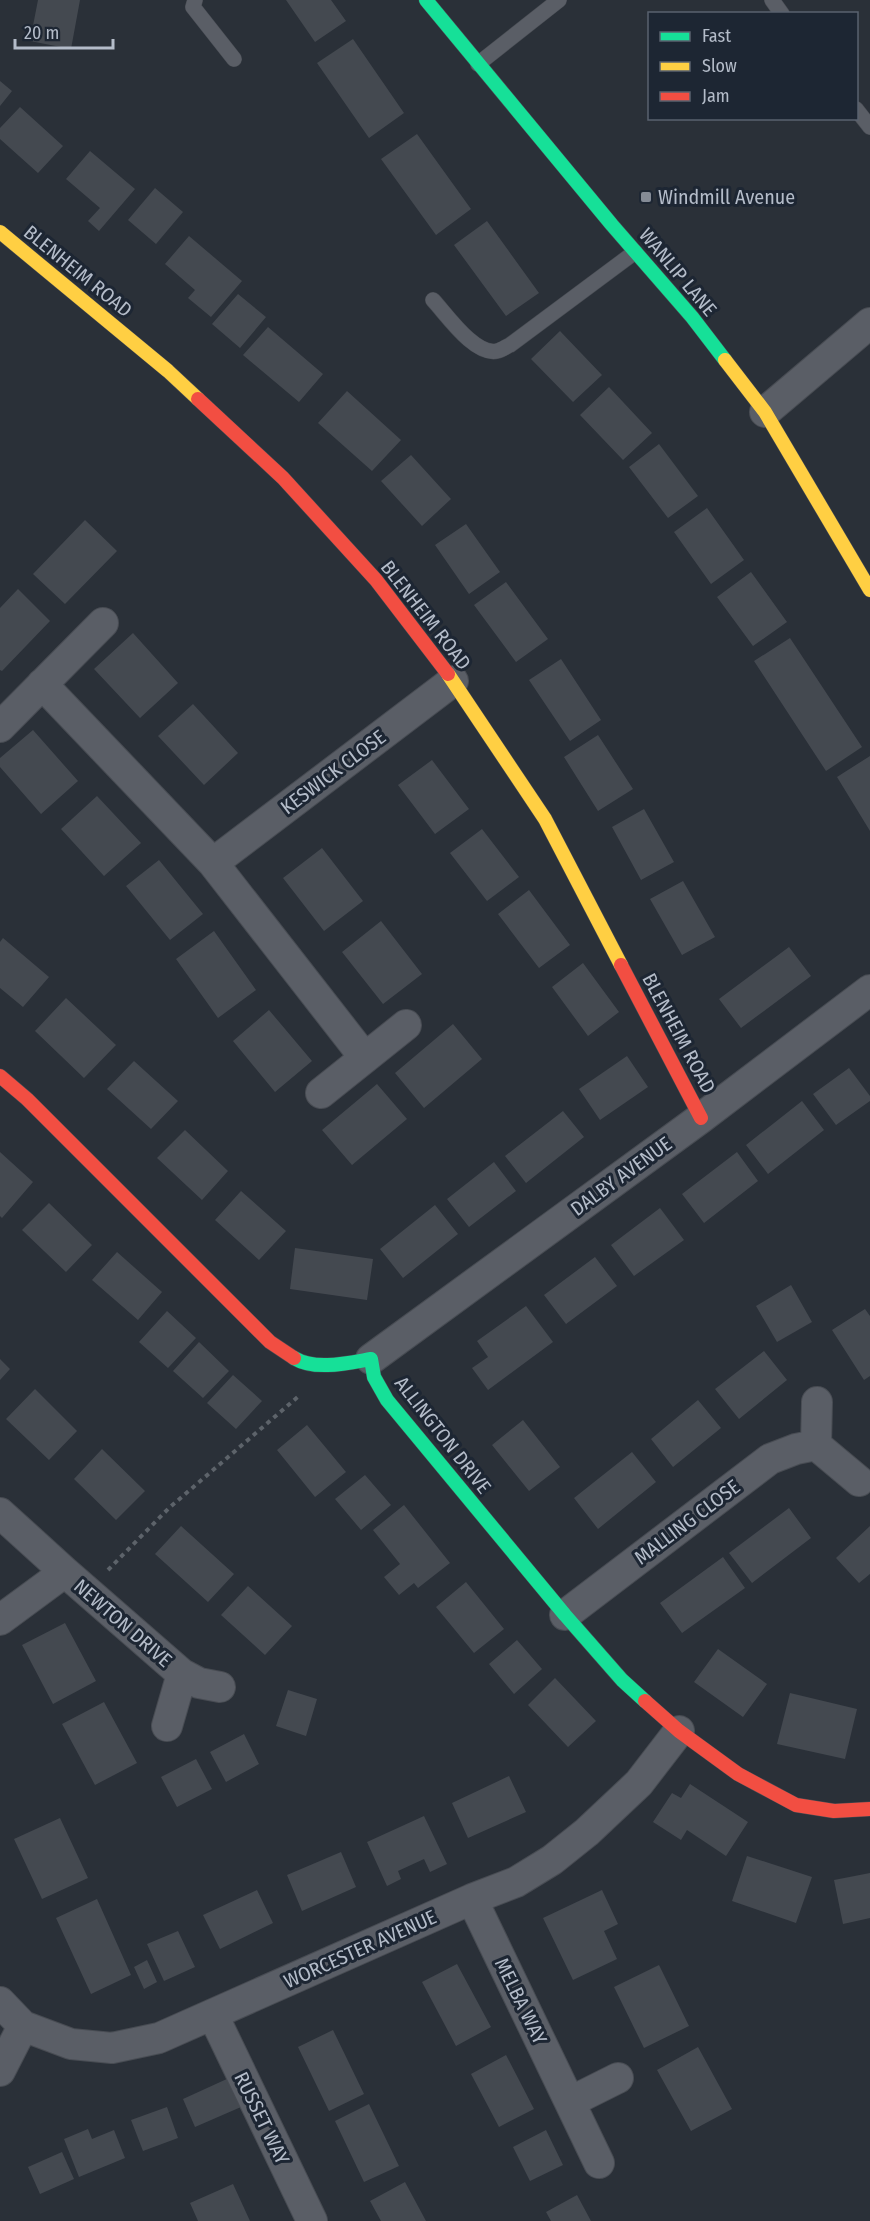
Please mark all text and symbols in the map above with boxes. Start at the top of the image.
scale bar [15,12,112,50]
legend [648,12,858,120]
text: 20 m [24,22,59,44]
text: Fast [702,25,731,47]
text: Slow [702,55,737,77]
text: Jam [702,85,730,107]
place label: Windmill Avenue [658,185,795,209]
marker: Windmill Avenue [639,190,653,204]
street label: BLENHEIM ROAD [19,220,137,322]
street label: WANLIP LANE [634,223,722,321]
street label: BLENHEIM ROAD [376,556,476,674]
street label: KESWICK CLOSE [276,725,390,819]
street label: BLENHEIM ROAD [637,969,721,1097]
street label: DALBY AVENUE [566,1131,676,1221]
street label: ALLINGTON DRIVE [390,1372,496,1498]
street label: MALLING CLOSE [629,1475,745,1569]
street label: NEWTON DRIVE [69,1574,177,1672]
street label: WORCESTER AVENUE [280,1905,440,1993]
street label: MELBA WAY [490,1954,552,2048]
street label: RUSSET WAY [229,2068,295,2168]

